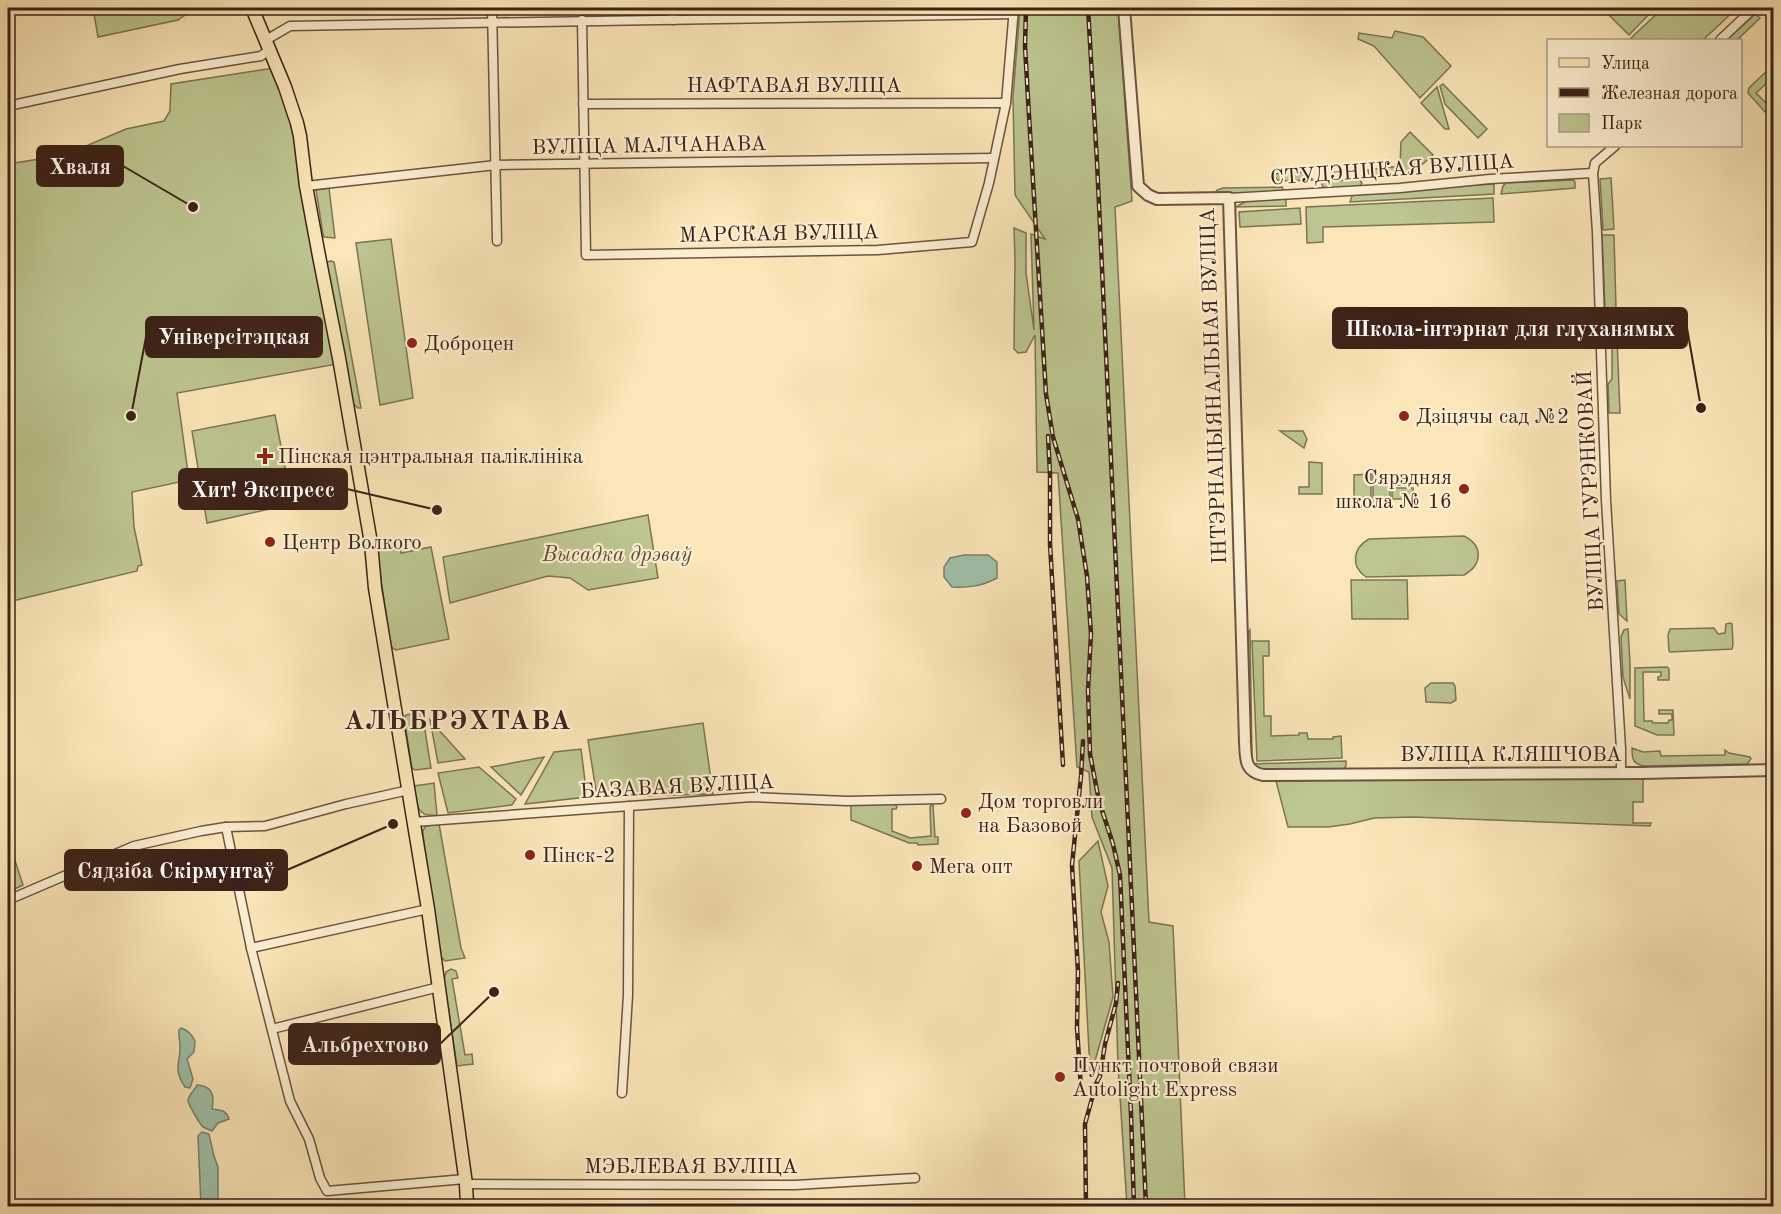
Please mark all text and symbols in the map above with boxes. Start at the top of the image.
legend [1547,39,1742,147]
text: Улица [1601,55,1650,73]
street label: НАФТАВАЯ ВУЛІЦА [687,76,901,97]
text: Железная дорога [1601,85,1738,103]
text: Парк [1601,115,1642,133]
street label: ВУЛІЦА МАЛЧАНАВА [531,134,767,159]
callout: Хваля [37,146,123,186]
street label: СТУДЭНЦКАЯ ВУЛІЦА [1269,151,1515,189]
text: Хваля [49,157,111,179]
street label: ІНТЭРНАЦЫЯНАЛЬНАЯ ВУЛІЦА [1198,207,1231,565]
street label: МАРСКАЯ ВУЛІЦА [679,222,879,247]
callout: Школа-інтэрнат для глуханямых [1333,308,1687,348]
callout: Універсітэцкая [146,317,322,357]
text: Школа-інтэрнат для глуханямых [1345,319,1675,341]
text: Універсітэцкая [158,327,310,349]
place label: Доброцен [424,334,514,355]
marker: Доброцен [405,336,419,350]
street label: ВУЛІЦА ГУРЭНКОВАЙ [1570,370,1608,612]
place label: Дзіцячы сад №2 [1416,407,1569,428]
marker: Дзіцячы сад №2 [1397,409,1411,423]
marker: Пінская цэнтральная паліклініка [256,447,274,465]
place label: Пінская цэнтральная паліклініка [278,447,583,468]
place label: Сярэдняя школа № 16 [1336,468,1452,513]
callout: Хит! Экспресс [179,469,347,509]
text: Хит! Экспресс [191,480,335,502]
marker: Сярэдняя школа № 16 [1457,482,1471,496]
place label: Центр Волкого [282,533,422,554]
marker: Центр Волкого [263,535,277,549]
park label: Высадка дрэваў [541,545,692,566]
district label: АЛЬБРЭХТАВА [344,708,572,735]
street label: ВУЛІЦА КЛЯШЧОВА [1400,745,1622,766]
street label: БАЗАВАЯ ВУЛІЦА [579,772,775,803]
place label: Дом торговли на Базовой [978,792,1104,837]
marker: Дом торговли на Базовой [959,806,973,820]
place label: Пінск-2 [542,846,615,867]
marker: Пінск-2 [523,848,537,862]
callout: Сядзіба Скірмунтаў [65,850,287,890]
place label: Мега опт [929,857,1013,878]
marker: Мега опт [910,859,924,873]
text: Сядзіба Скірмунтаў [77,861,275,883]
callout: Альбрехтово [289,1024,440,1064]
text: Альбрехтово [301,1035,429,1057]
place label: Пункт почтовой связи Autolight Express [1072,1056,1279,1101]
marker: Пункт почтовой связи Autolight Express [1053,1070,1067,1084]
street label: МЭБЛЕВАЯ ВУЛІЦА [584,1157,798,1178]

